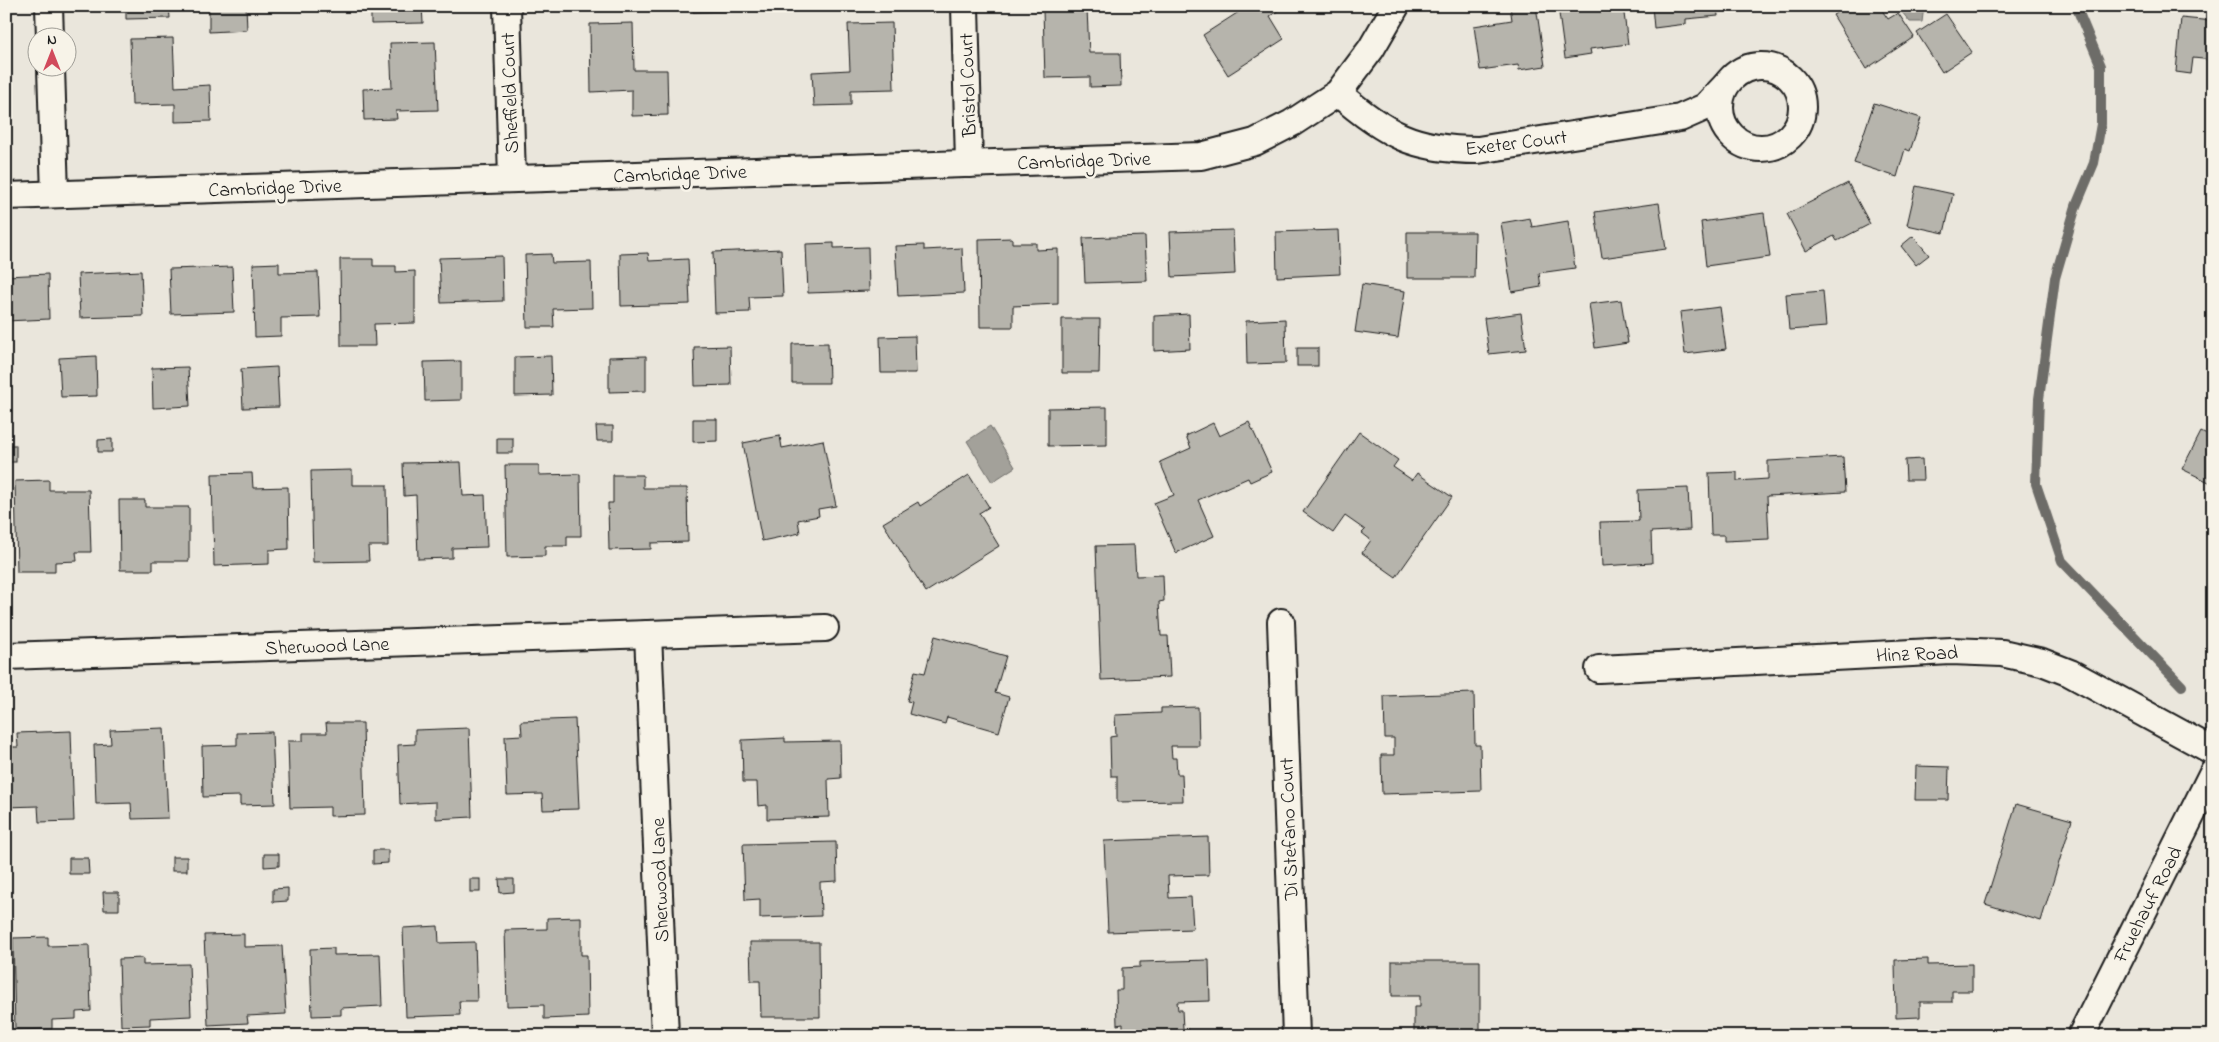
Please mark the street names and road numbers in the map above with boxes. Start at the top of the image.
street label: Sheffield Court [495,32,528,154]
street label: Bristol Court [953,32,986,138]
street label: Exeter Court [1464,124,1569,165]
street label: Cambridge Drive [1017,146,1151,180]
street label: Cambridge Drive [613,159,747,193]
street label: Cambridge Drive [208,173,342,207]
street label: Sherwood Lane [264,631,390,664]
street label: Hinz Road [1876,640,1959,671]
street label: Di Stefano Court [1274,757,1308,902]
street label: Sherwood Lane [645,817,678,943]
street label: Fruehauf Road [2107,842,2191,969]

